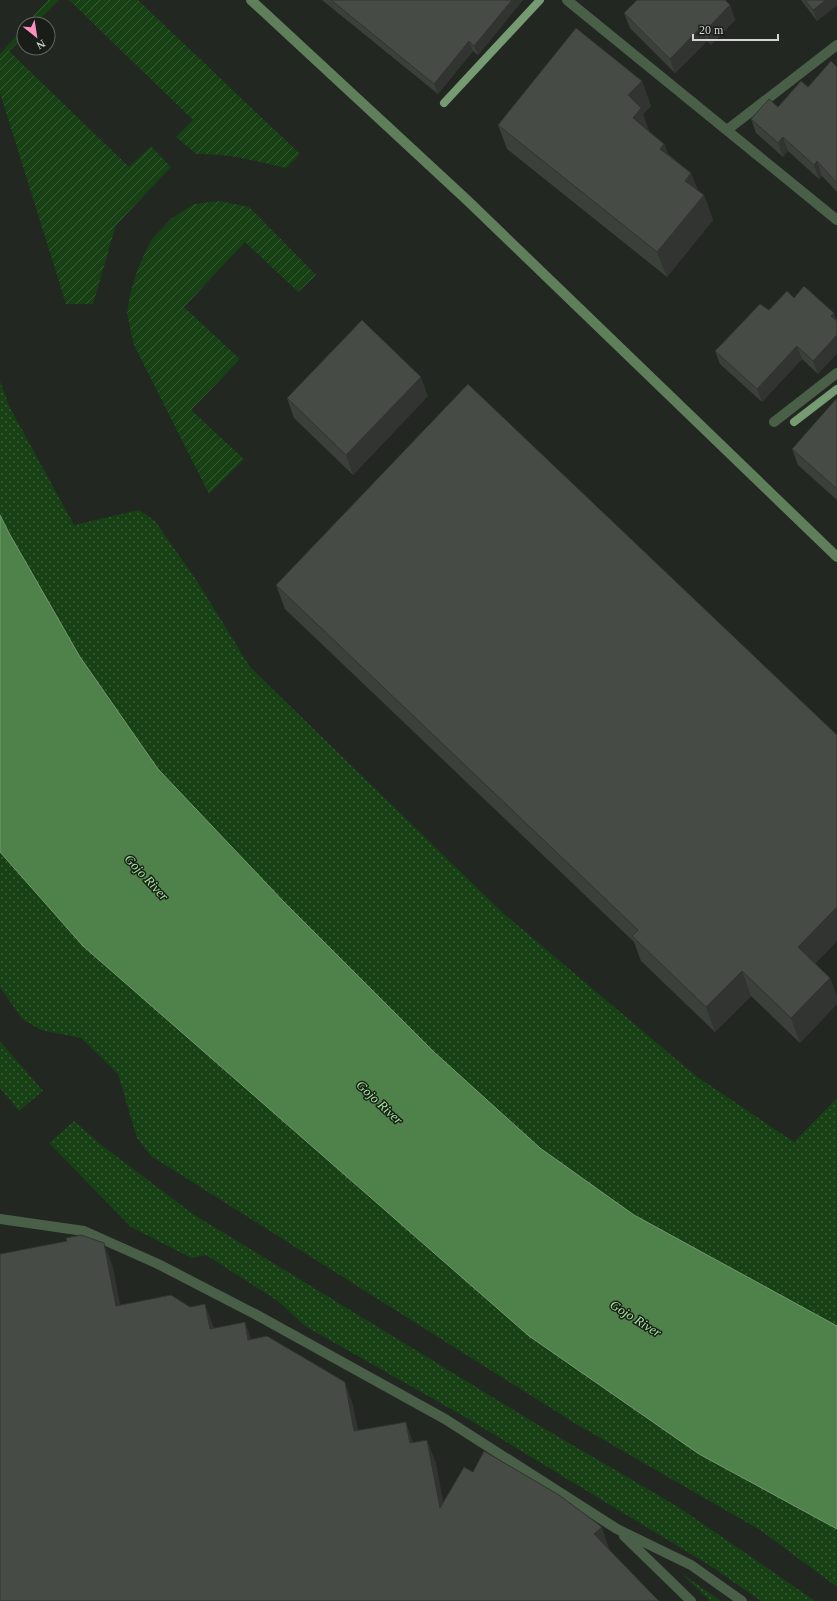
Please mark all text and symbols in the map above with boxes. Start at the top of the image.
north arrow [16,16,56,56]
scale bar [693,16,778,42]
text: 20 m [699,23,724,37]
text: N [35,37,47,52]
water label: Gojo River [122,851,172,904]
water label: Gojo River [354,1077,406,1128]
water label: Gojo River [607,1297,665,1340]

